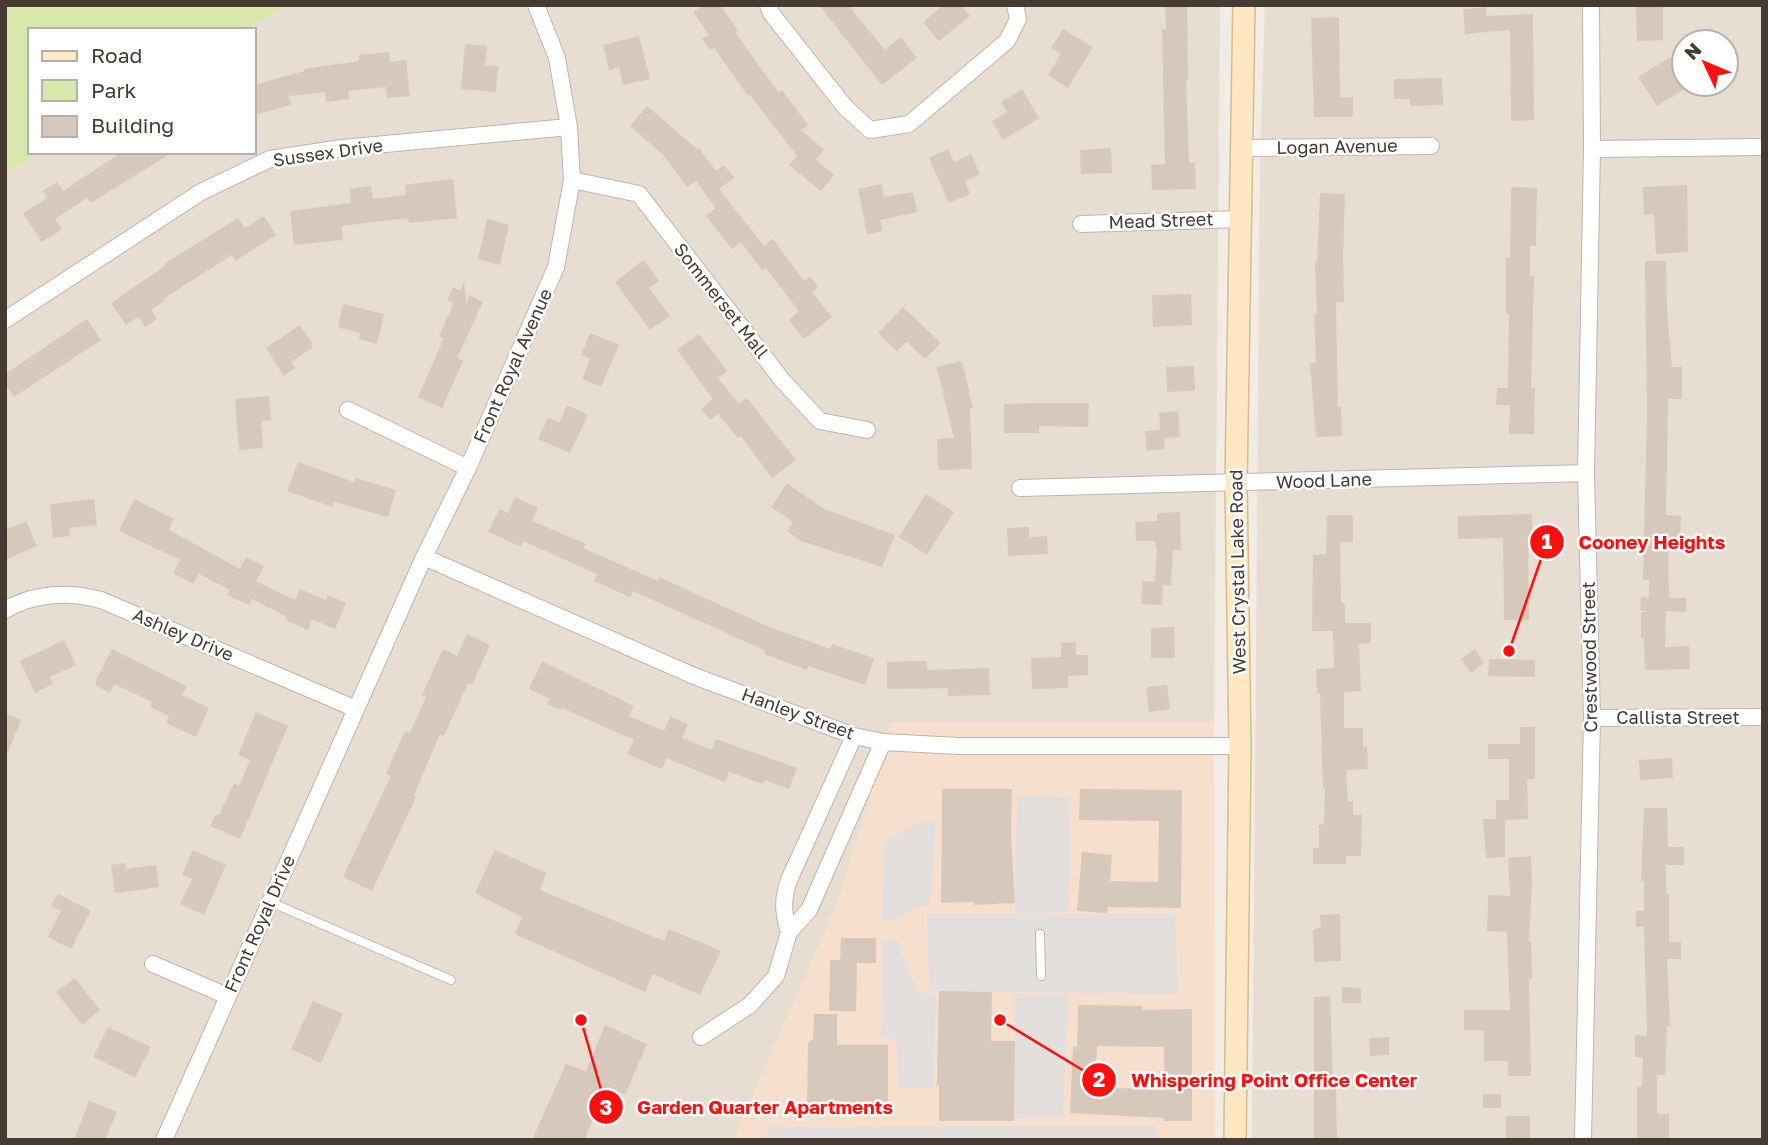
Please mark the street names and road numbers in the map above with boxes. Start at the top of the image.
street label: Sussex Drive [272,133,384,171]
street label: Logan Avenue [1276,134,1398,158]
street label: Mead Street [1108,207,1214,233]
street label: Sommerset Mall [670,238,774,363]
street label: Front Royal Avenue [468,285,556,446]
street label: Wood Lane [1276,467,1372,493]
street label: West Crystal Lake Road [1224,469,1250,675]
street label: Crestwood Street [1577,581,1601,733]
street label: Ashley Drive [130,603,237,665]
street label: Hanley Street [739,682,858,744]
street label: Callista Street [1616,706,1740,728]
street label: Front Royal Drive [219,852,299,996]

